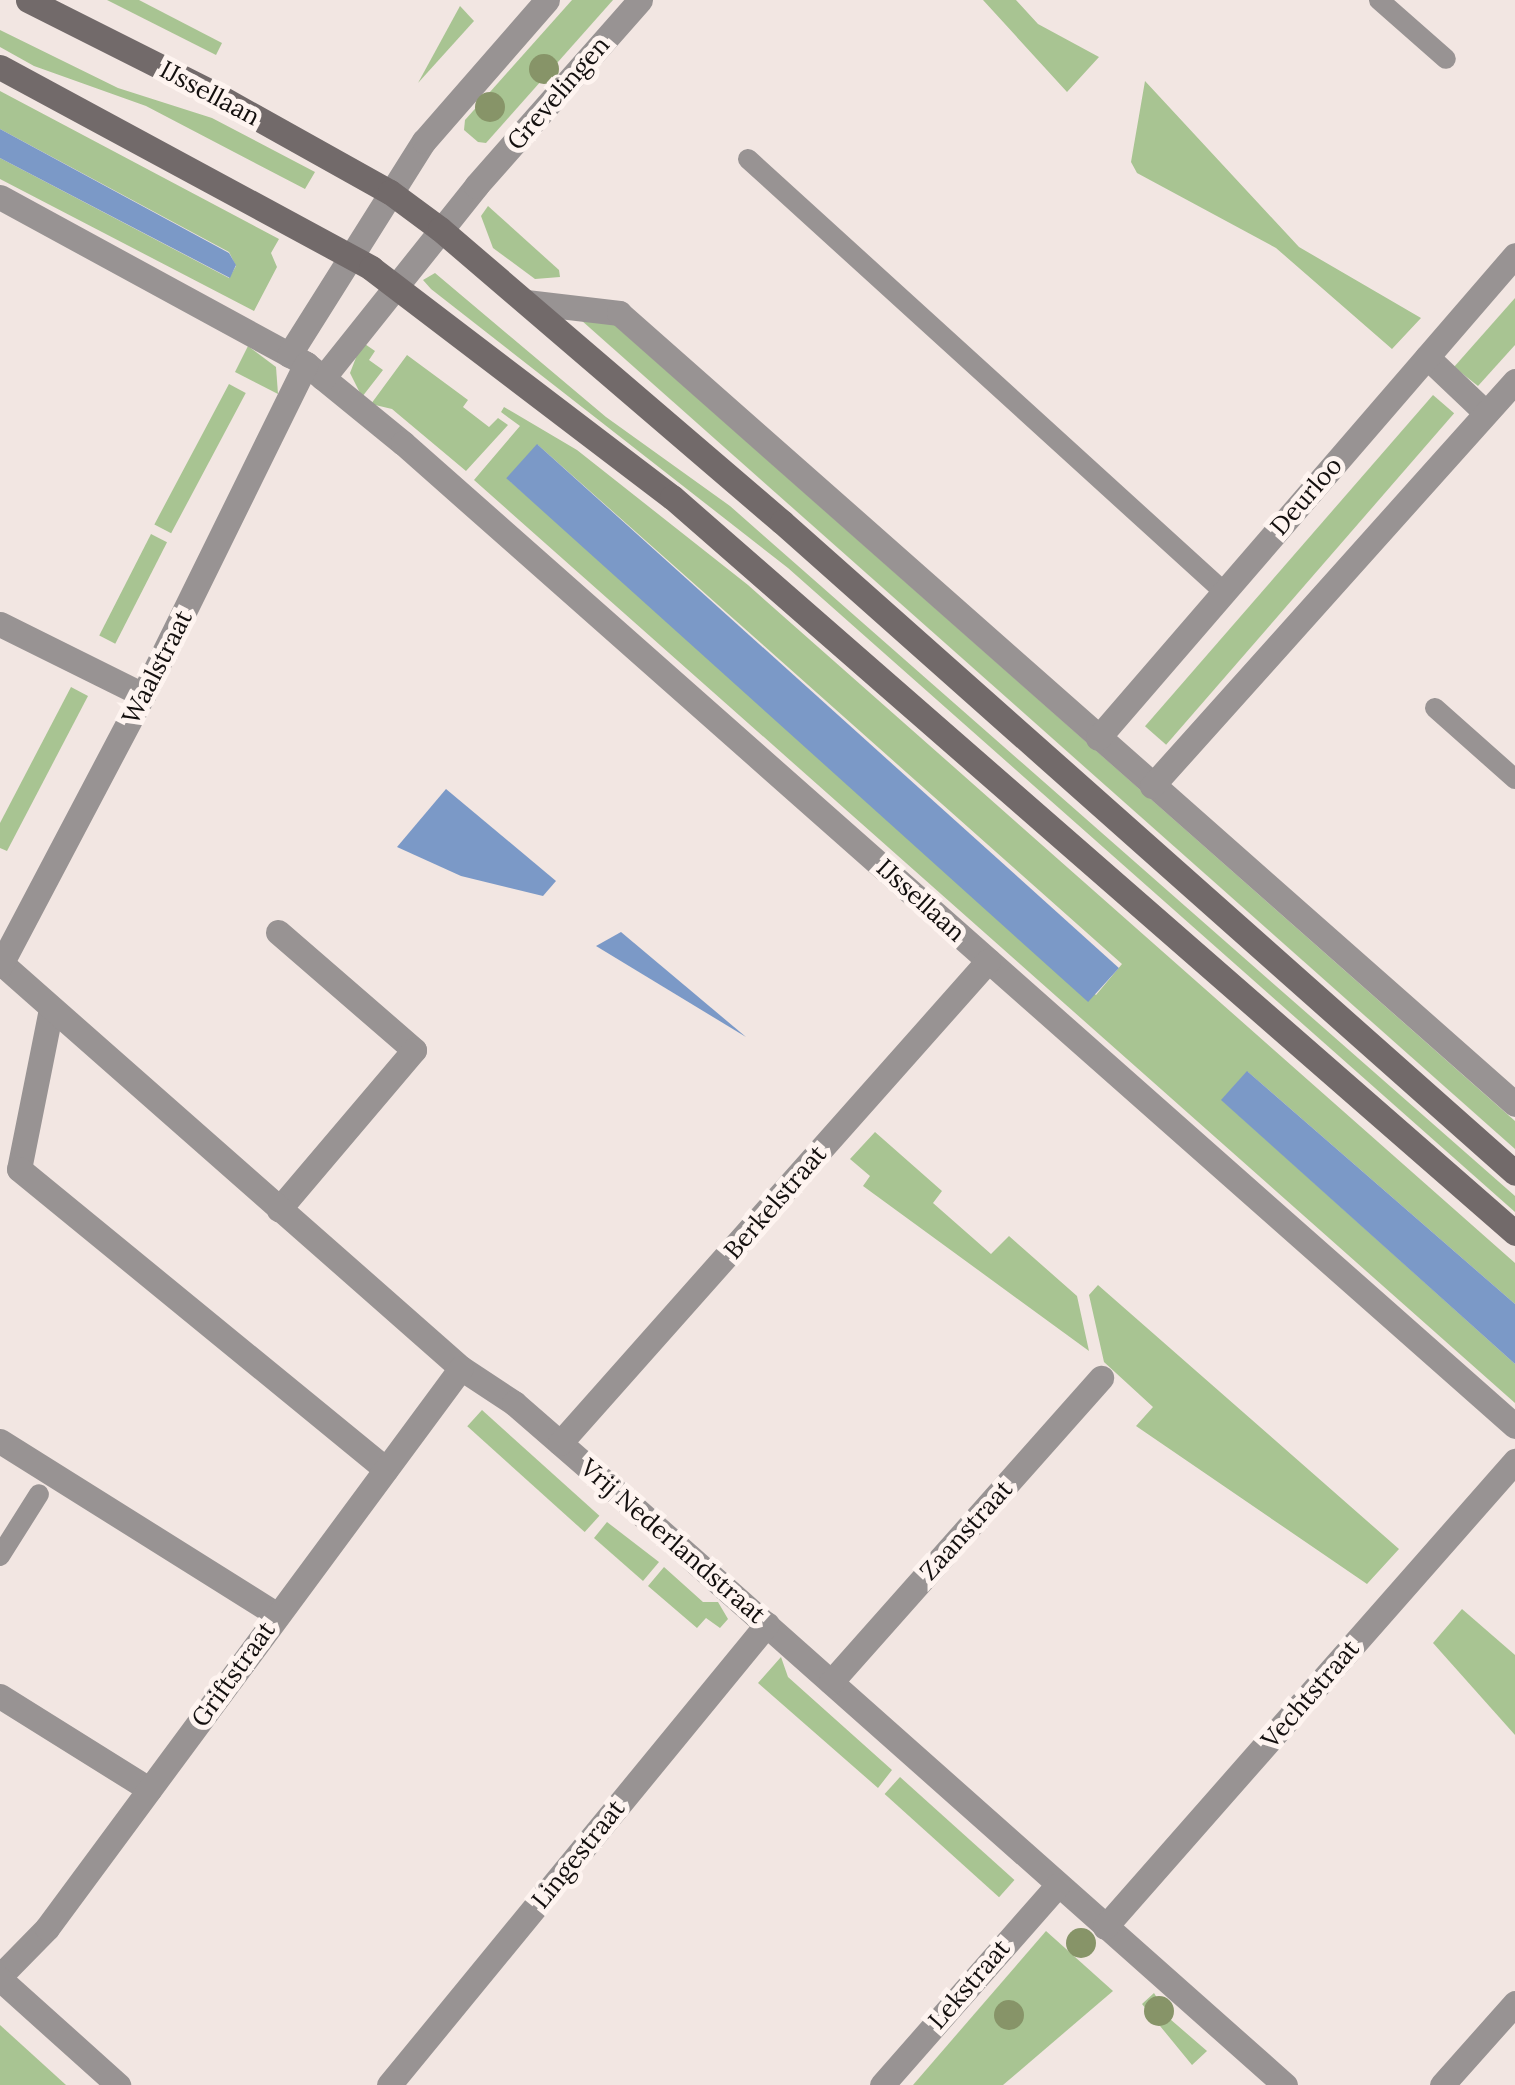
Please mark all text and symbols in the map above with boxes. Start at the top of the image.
street label: Grevelingen [501,30,615,156]
street label: IJssellaan [155,54,265,132]
street label: Deurloo [1264,451,1348,541]
street label: Waalstraat [116,605,198,729]
street label: IJssellaan [871,852,971,948]
street label: Berkelstraat [718,1139,832,1265]
street label: Vrij Nederlandstraat [574,1452,772,1630]
street label: Zaanstraat [914,1474,1018,1586]
street label: Griftstraat [185,1616,281,1732]
street label: Vechtstraat [1255,1634,1365,1754]
street label: Lingestraat [525,1794,631,1914]
street label: Lekstraat [922,1933,1016,2035]

